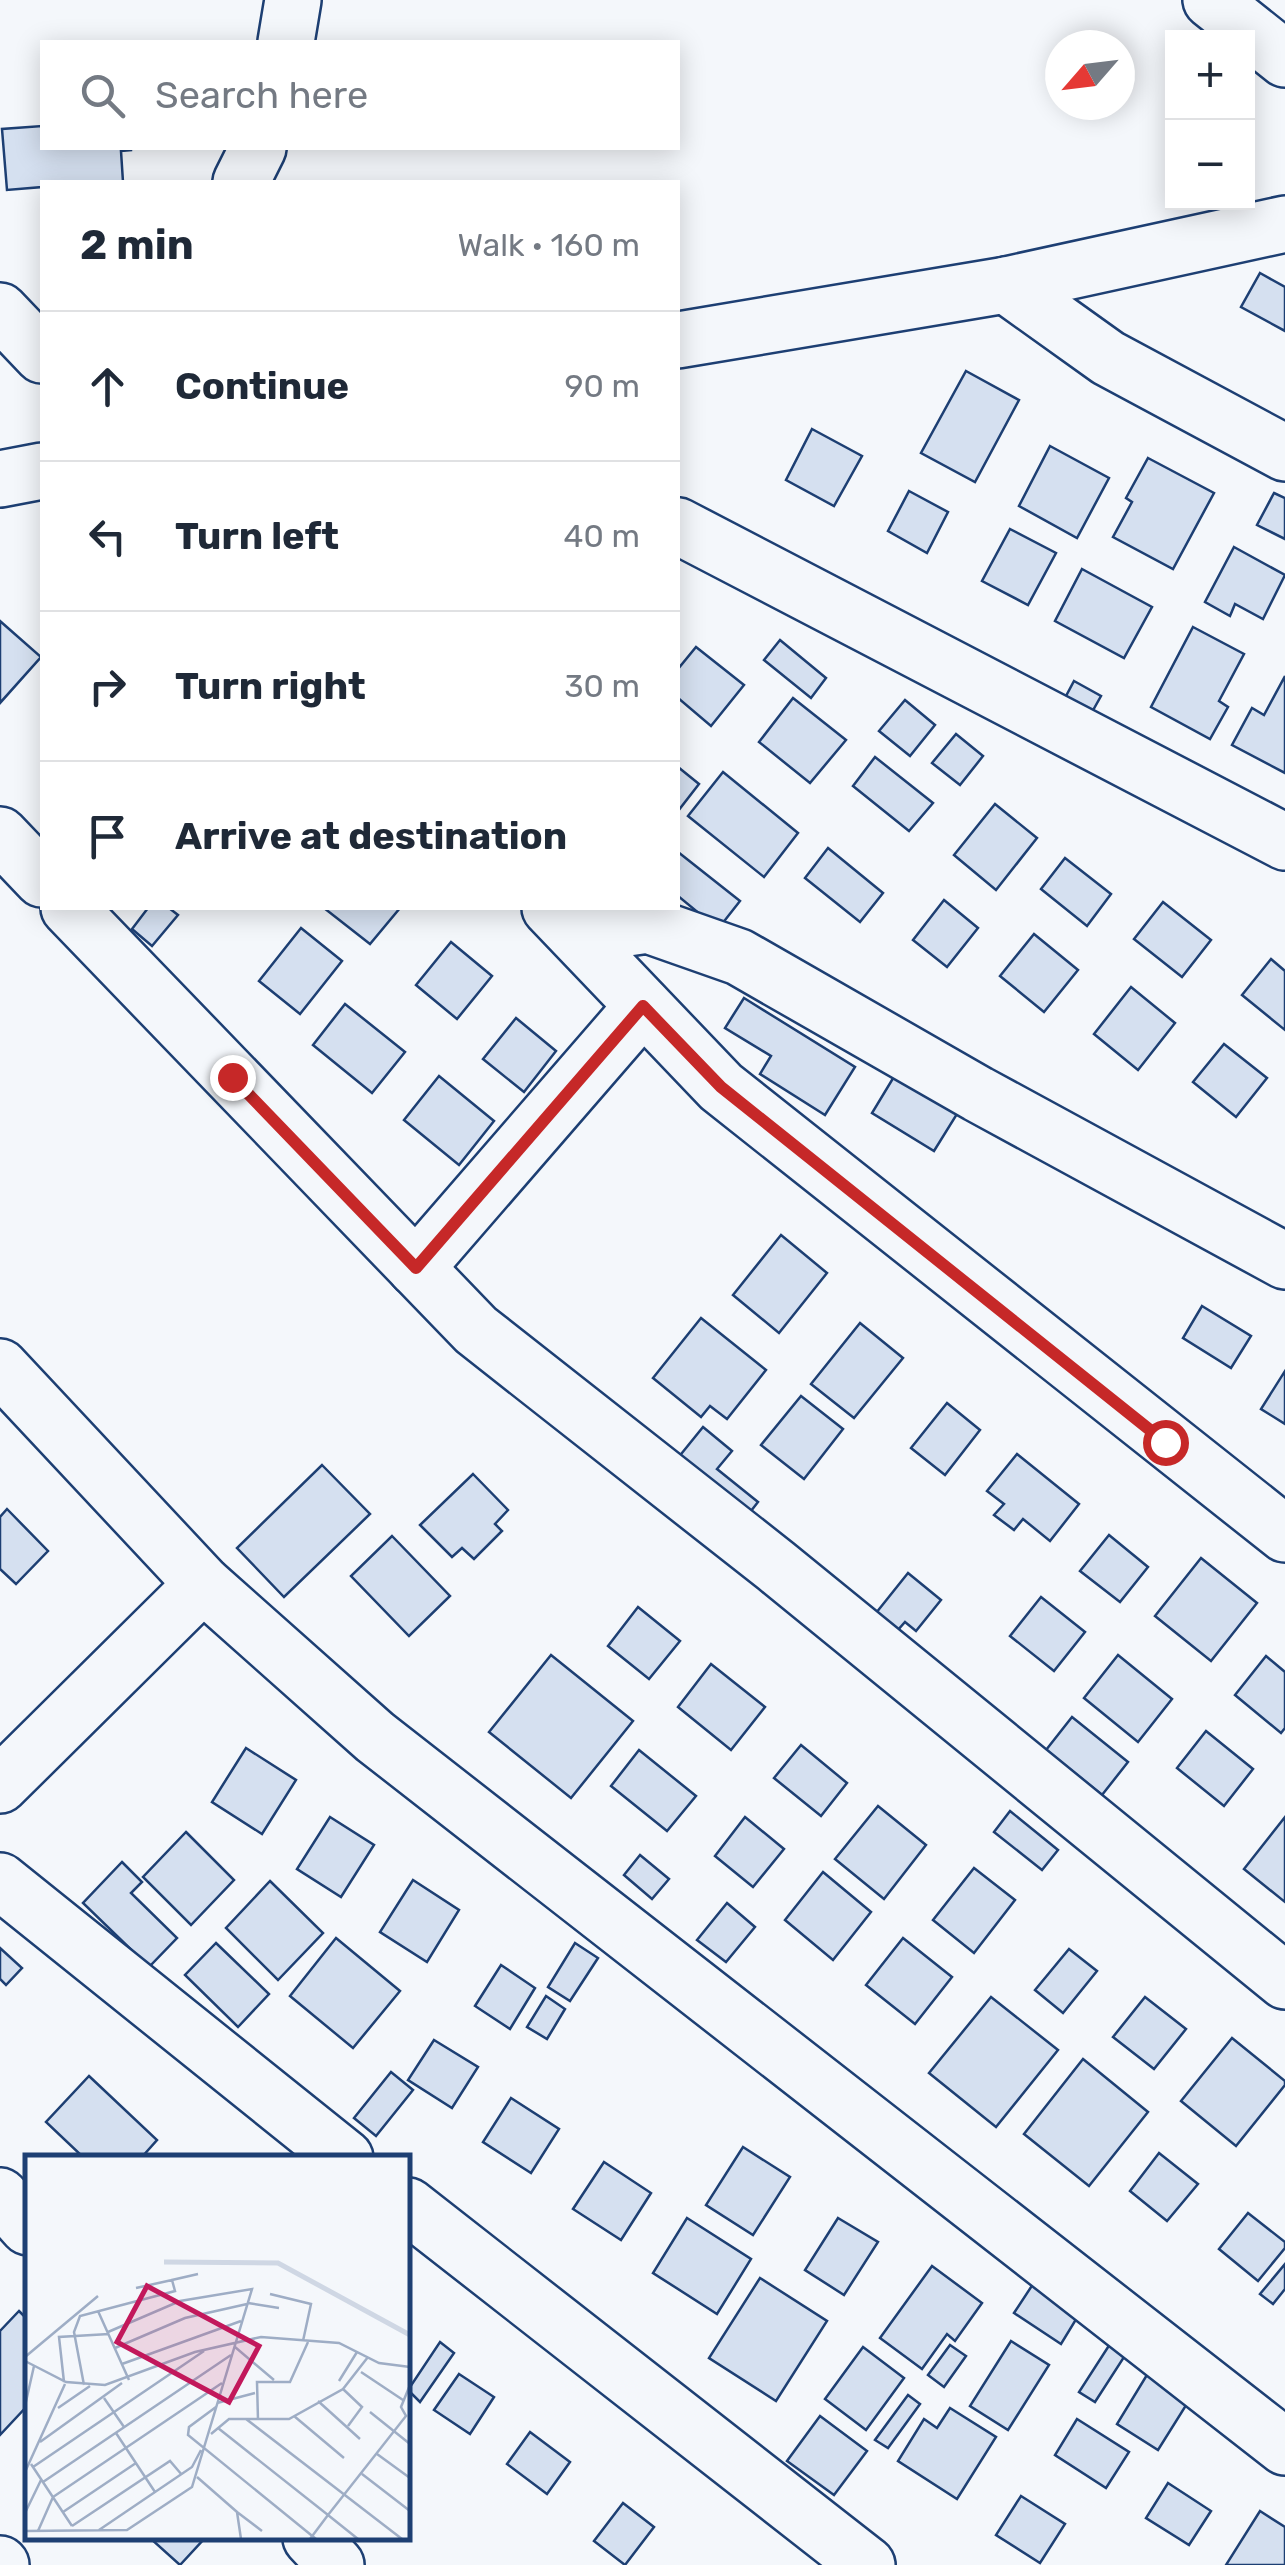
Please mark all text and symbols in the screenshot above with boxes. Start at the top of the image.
north arrow [1045,30,1135,120]
map controls [1165,30,1255,210]
button: + [1165,30,1255,120]
search box [40,40,680,150]
icon: search [75,68,130,123]
text: Search here [155,72,368,118]
button: − [1165,120,1255,210]
text: 2 min [80,220,194,270]
text: Walk · 160 m [458,226,640,264]
icon: ahead [80,359,135,414]
text: Continue [175,363,349,409]
text: 90 m [564,367,640,405]
icon: left [80,509,135,564]
text: Turn left [175,513,339,559]
text: 40 m [564,517,640,555]
icon: right [80,659,135,714]
text: Turn right [175,663,366,709]
text: 30 m [564,667,640,705]
icon: arrive [80,809,135,864]
text: Arrive at destination [175,813,567,859]
route end [210,1055,256,1101]
route start [1143,1420,1189,1466]
inset map [25,2155,410,2540]

